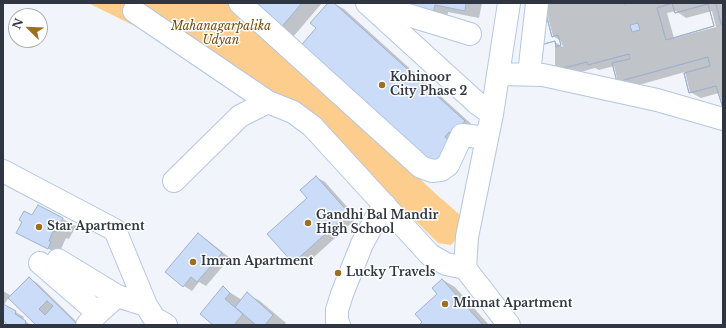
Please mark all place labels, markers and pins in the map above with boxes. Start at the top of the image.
place label: Kohinoor City Phase 2 [390,71,467,99]
marker: Kohinoor City Phase 2 [377,80,387,90]
place label: Gandhi Bal Mandir High School [316,209,438,237]
marker: Gandhi Bal Mandir High School [303,218,313,228]
place label: Star Apartment [47,220,145,234]
marker: Star Apartment [34,222,44,232]
place label: Imran Apartment [201,255,313,269]
marker: Imran Apartment [188,257,198,267]
place label: Lucky Travels [346,266,435,280]
marker: Lucky Travels [333,268,343,278]
place label: Minnat Apartment [453,297,572,311]
marker: Minnat Apartment [440,299,450,309]

